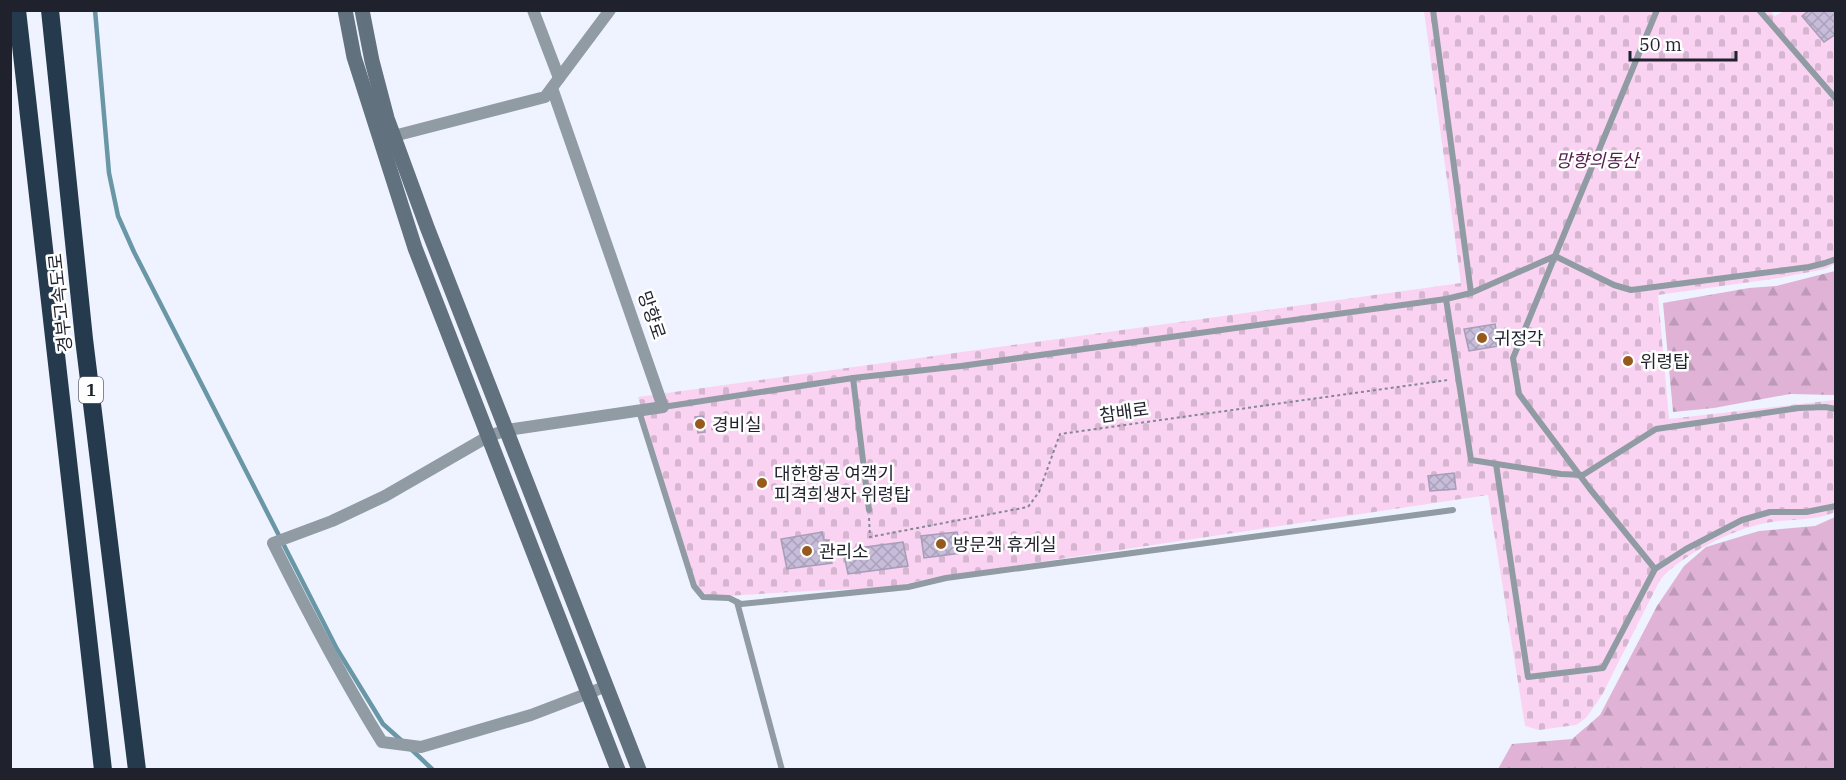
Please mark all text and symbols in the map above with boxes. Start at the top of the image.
scale bar [1630,24,1736,62]
text: 50 m [1639,33,1682,56]
park label: 망향의동산 [1556,149,1641,172]
street label: 경부고속도로 [43,252,77,354]
street label: 망향로 [633,288,671,342]
place label: 귀정각 [1494,327,1544,350]
marker: 귀정각 [1475,331,1489,345]
place label: 위령탑 [1640,350,1690,373]
marker: 위령탑 [1621,354,1635,368]
road number: 1 [79,377,103,403]
street label: 참배로 [1098,397,1150,427]
place label: 경비실 [712,413,762,436]
marker: 경비실 [693,417,707,431]
place label: 대한항공 여객기 피격희생자 위령탑 [774,462,911,506]
marker: 대한항공 여객기 피격희생자 위령탑 [755,476,769,490]
place label: 방문객 휴게실 [953,533,1057,556]
marker: 방문객 휴게실 [934,537,948,551]
place label: 관리소 [819,540,869,563]
marker: 관리소 [800,544,814,558]

